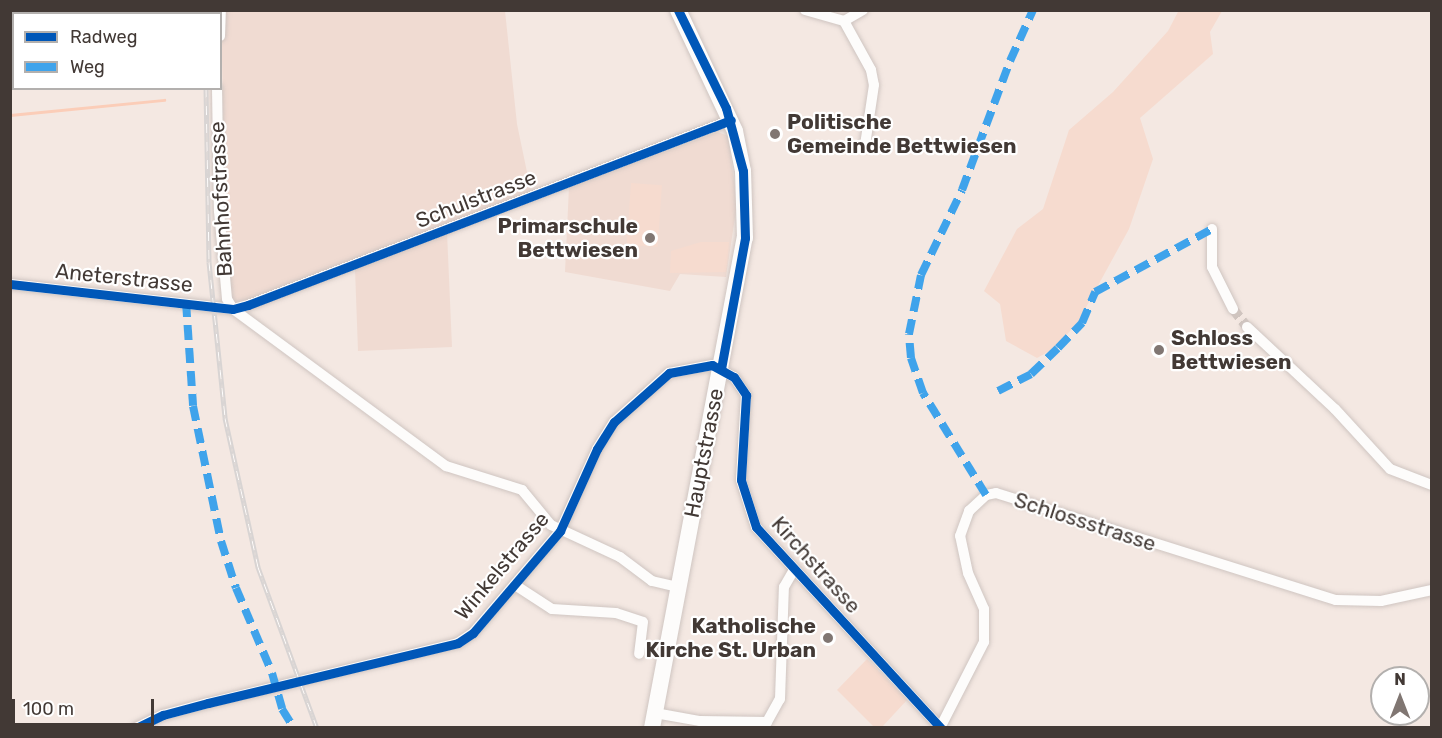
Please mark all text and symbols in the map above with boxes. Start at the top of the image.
legend [12,12,222,90]
text: Radweg [70,26,137,48]
text: Weg [70,56,105,78]
place label: Politische Gemeinde Bettwiesen [787,109,1017,159]
street label: Bahnhofstrasse [204,121,238,277]
marker: Politische Gemeinde Bettwiesen [768,127,782,141]
street label: Schulstrasse [412,165,540,233]
place label: Primarschule Bettwiesen [498,213,638,263]
marker: Primarschule Bettwiesen [643,231,657,245]
street label: Aneterstrasse [54,258,194,298]
place label: Schloss Bettwiesen [1171,325,1292,375]
marker: Schloss Bettwiesen [1152,343,1166,357]
street label: Hauptstrasse [679,386,729,520]
street label: Schlossstrasse [1011,487,1159,557]
street label: Winkelstrasse [450,507,554,625]
street label: Kirchstrasse [766,511,866,619]
place label: Katholische Kirche St. Urban [646,613,816,663]
marker: Katholische Kirche St. Urban [821,631,835,645]
north arrow [1370,666,1430,726]
text: N [1394,670,1406,689]
scale bar [15,687,158,725]
text: 100 m [23,698,74,720]

